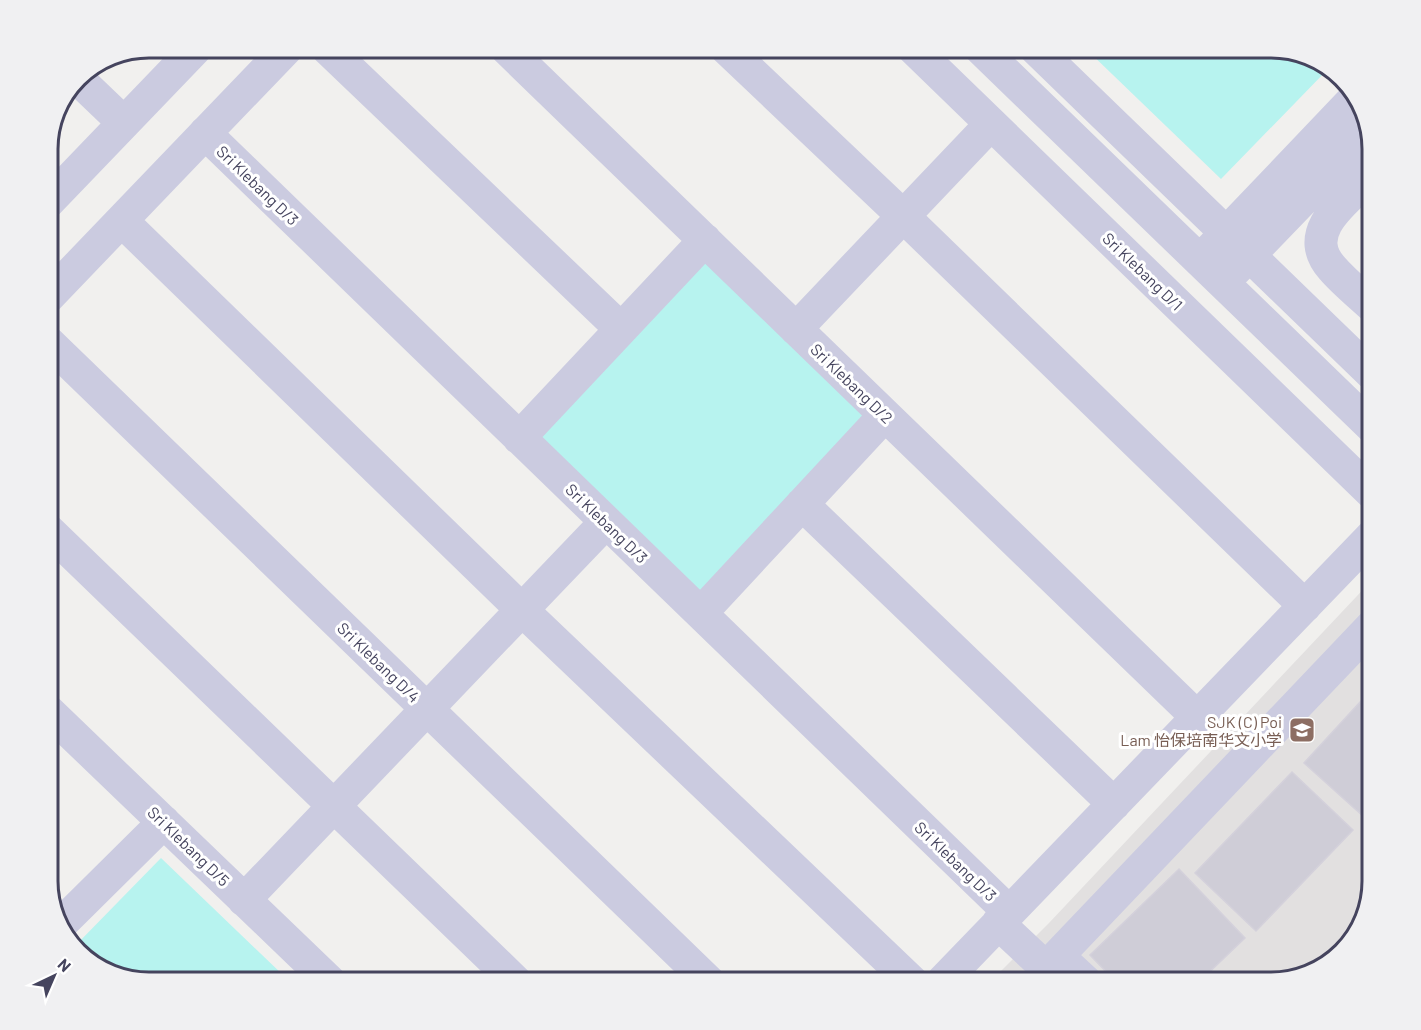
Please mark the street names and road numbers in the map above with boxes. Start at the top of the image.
street label: Sri Klebang D/3 [213,141,303,229]
street label: Sri Klebang D/1 [1099,228,1187,314]
street label: Sri Klebang D/2 [807,339,897,427]
street label: Sri Klebang D/3 [562,479,652,567]
street label: Sri Klebang D/4 [334,618,424,706]
street label: Sri Klebang D/5 [144,802,234,890]
street label: Sri Klebang D/3 [911,817,1001,905]

